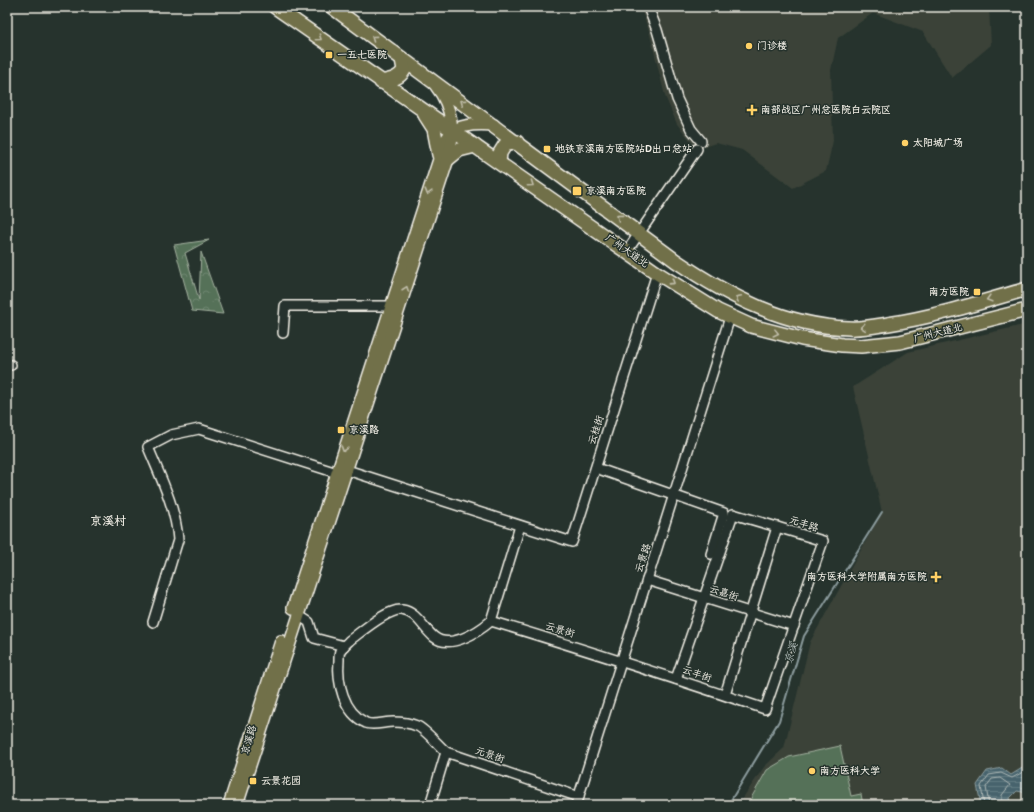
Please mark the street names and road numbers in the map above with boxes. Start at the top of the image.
street label: 广州大道北 [603,232,651,270]
street label: 广州大道北 [912,321,964,345]
street label: 云桂街 [586,414,606,446]
street label: 元丰路 [788,514,820,534]
street label: 云景路 [633,542,653,574]
street label: 云嘉街 [708,583,740,603]
street label: 云景街 [544,620,576,640]
street label: 云丰街 [681,663,713,685]
street label: 京溪路 [239,724,259,756]
street label: 元景街 [474,744,506,766]

